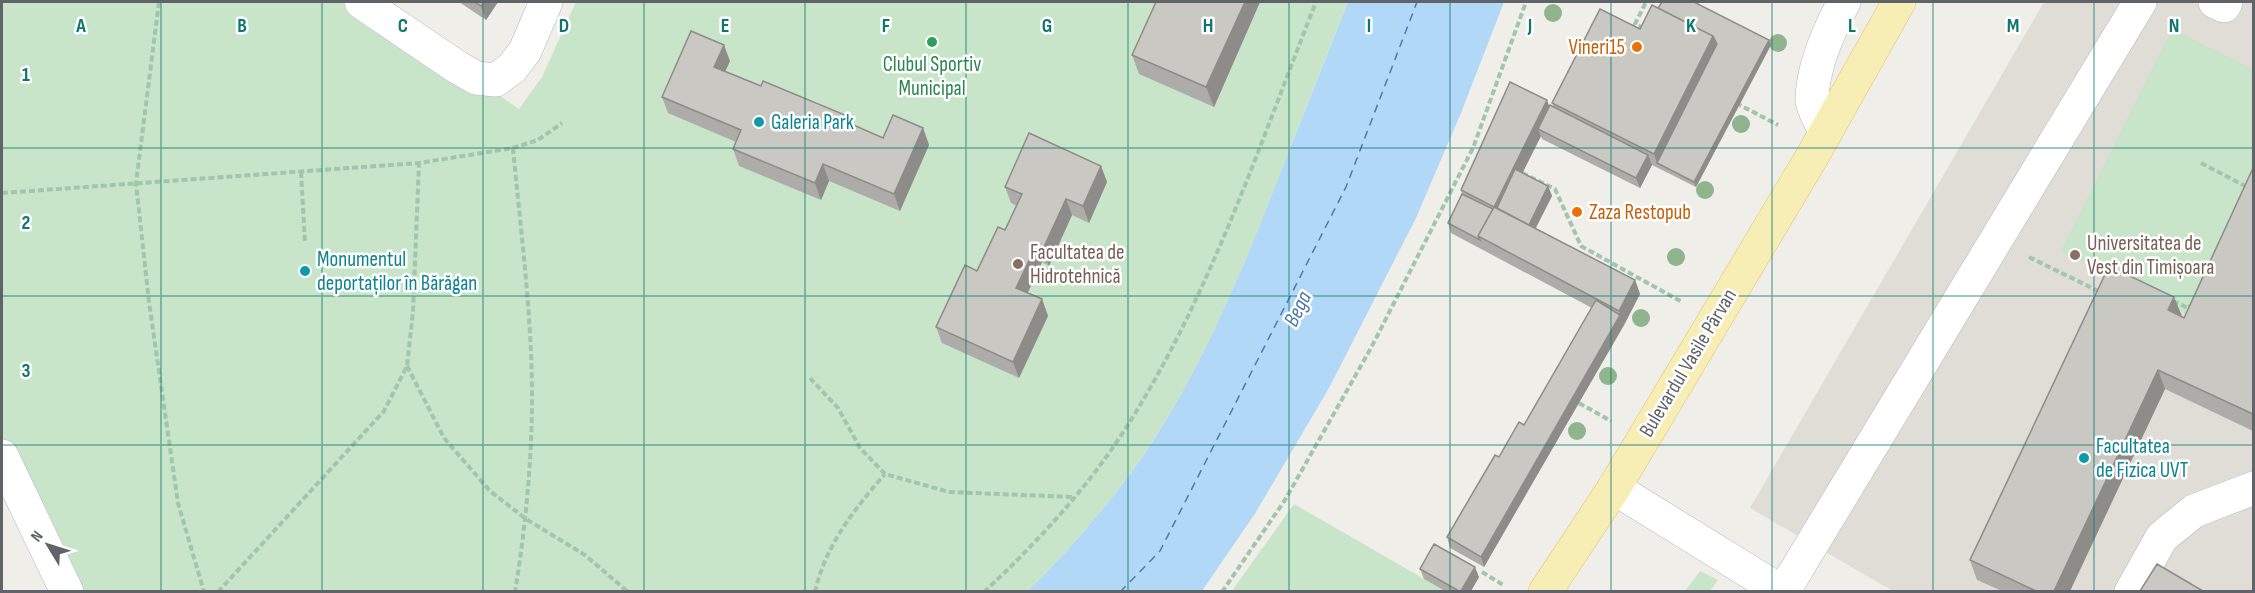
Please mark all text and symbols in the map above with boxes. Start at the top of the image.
text: A [75,14,86,38]
text: B [237,14,247,38]
text: C [398,14,408,38]
text: D [559,14,569,38]
text: E [721,14,729,38]
text: F [882,14,890,38]
text: G [1042,14,1052,38]
text: H [1203,14,1213,38]
text: I [1367,14,1371,38]
text: J [1527,14,1532,38]
text: K [1686,14,1696,38]
text: L [1848,14,1856,38]
text: M [2007,14,2019,38]
text: N [2169,14,2179,38]
marker: Clubul Sportiv Municipal [925,35,939,49]
place label: Vineri15 [1569,35,1625,60]
marker: Vineri15 [1630,40,1644,54]
place label: Clubul Sportiv Municipal [883,52,981,101]
text: 1 [22,63,30,87]
place label: Galeria Park [771,110,854,135]
marker: Galeria Park [752,115,766,129]
place label: Zaza Restopub [1589,200,1691,225]
marker: Zaza Restopub [1570,205,1584,219]
text: 2 [22,211,30,235]
place label: Universitatea de Vest din Timișoara [2087,231,2214,280]
place label: Facultatea de Hidrotehnică [1030,240,1124,289]
place label: Monumentul deportaților în Bărăgan [317,247,477,296]
marker: Universitatea de Vest din Timișoara [2068,248,2082,262]
marker: Facultatea de Hidrotehnică [1011,257,1025,271]
marker: Monumentul deportaților în Bărăgan [298,264,312,278]
street label: Bulevardul Vasile Pârvan [1634,284,1742,442]
water label: Bega [1278,287,1318,331]
text: 3 [22,359,31,383]
place label: Facultatea de Fizica UVT [2096,434,2189,483]
marker: Facultatea de Fizica UVT [2077,451,2091,465]
north arrow [18,515,78,575]
text: N [27,527,47,546]

